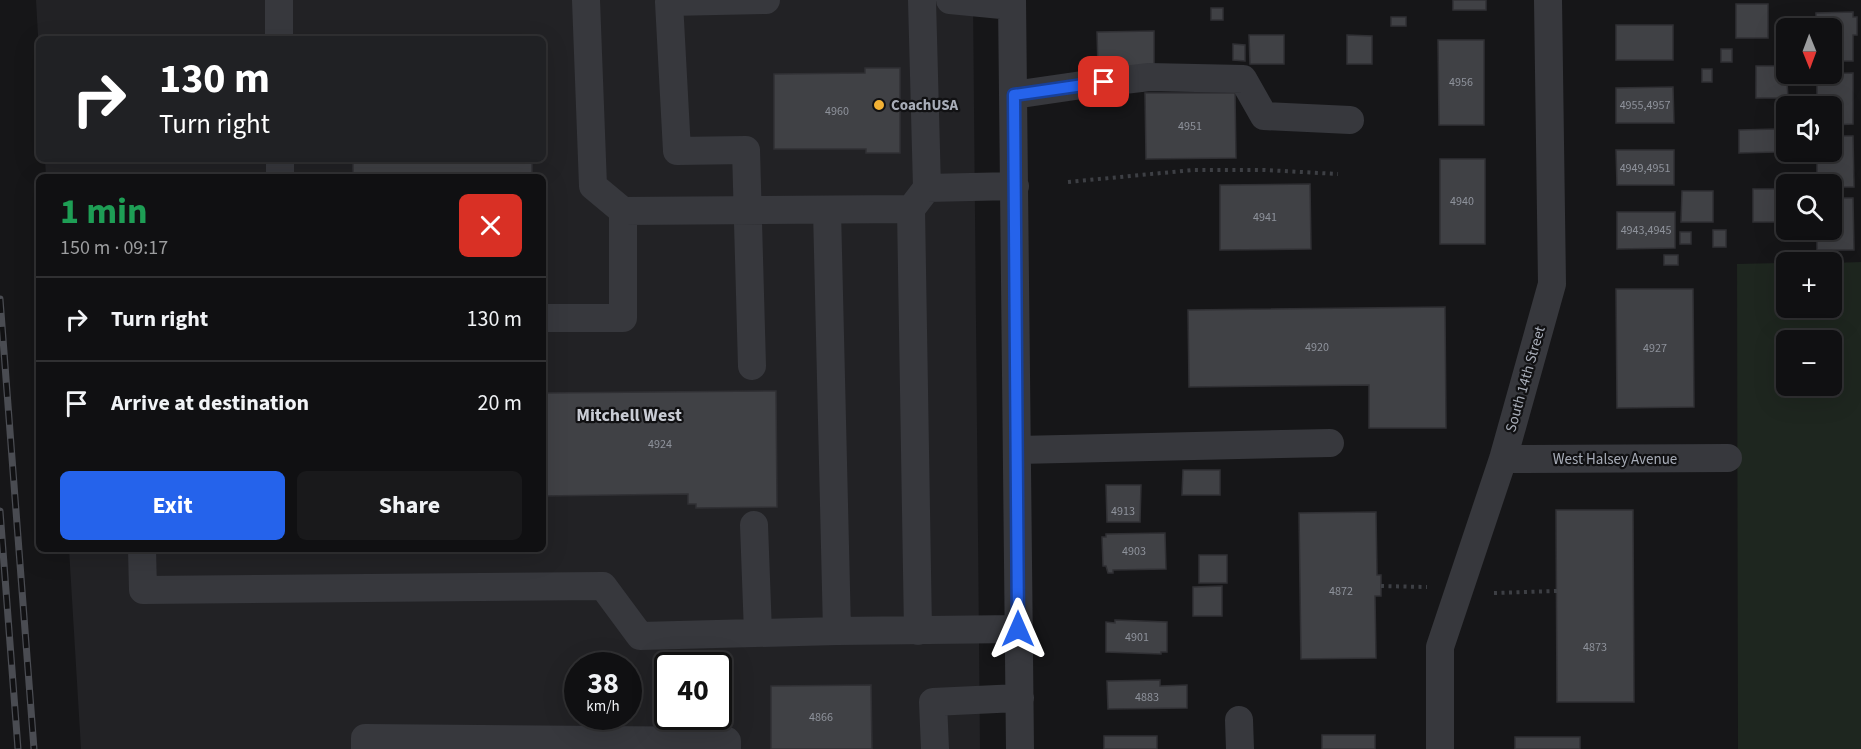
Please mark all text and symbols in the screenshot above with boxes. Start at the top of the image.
north arrow [1776,18,1842,84]
map controls [1776,18,1842,396]
text: 130 m [159,49,270,109]
pin [1078,56,1129,107]
icon: right [60,60,138,138]
icon: arrive [1087,65,1120,98]
house number: 4956 [1449,74,1473,91]
place label: CoachUSA [891,95,959,116]
button: sound [1776,96,1842,162]
house number: 4955,4957 [1620,97,1670,114]
marker: CoachUSA [872,98,886,112]
house number: 4960 [825,103,849,120]
text: Turn right [159,105,270,144]
house number: 4951 [1178,118,1202,135]
house number: 4949,4951 [1620,160,1670,177]
button: search [1776,174,1842,240]
text: 1 min [60,186,148,237]
house number: 4940 [1450,193,1474,210]
button: close [459,194,522,257]
house number: 4941 [1253,209,1277,226]
house number: 4943,4945 [1621,222,1671,239]
text: 150 m · 09:17 [60,234,168,262]
button: + [1776,252,1842,318]
icon: right [60,303,93,336]
text: Turn right [111,303,208,335]
text: 130 m [467,303,522,335]
street label: South 14th Street [1500,324,1551,435]
button: − [1776,330,1842,396]
house number: 4920 [1305,339,1329,356]
house number: 4927 [1643,340,1667,357]
icon: arrive [60,387,93,420]
text: Arrive at destination [111,387,309,419]
text: 20 m [477,387,522,419]
district label: Mitchell West [576,403,682,428]
house number: 4924 [648,436,672,453]
street label: West Halsey Avenue [1553,449,1677,470]
button: Exit [60,471,285,540]
button: Share [297,471,522,540]
house number: 4913 [1111,503,1135,520]
house number: 4903 [1122,543,1146,560]
house number: 4872 [1329,583,1353,600]
position arrow [986,597,1050,661]
house number: 4901 [1125,629,1149,646]
house number: 4873 [1583,639,1607,656]
speed limit sign: 40 [654,652,732,730]
text: 38 [587,662,619,705]
house number: 4883 [1135,689,1159,706]
text: km/h [586,696,620,717]
house number: 4866 [809,709,833,726]

